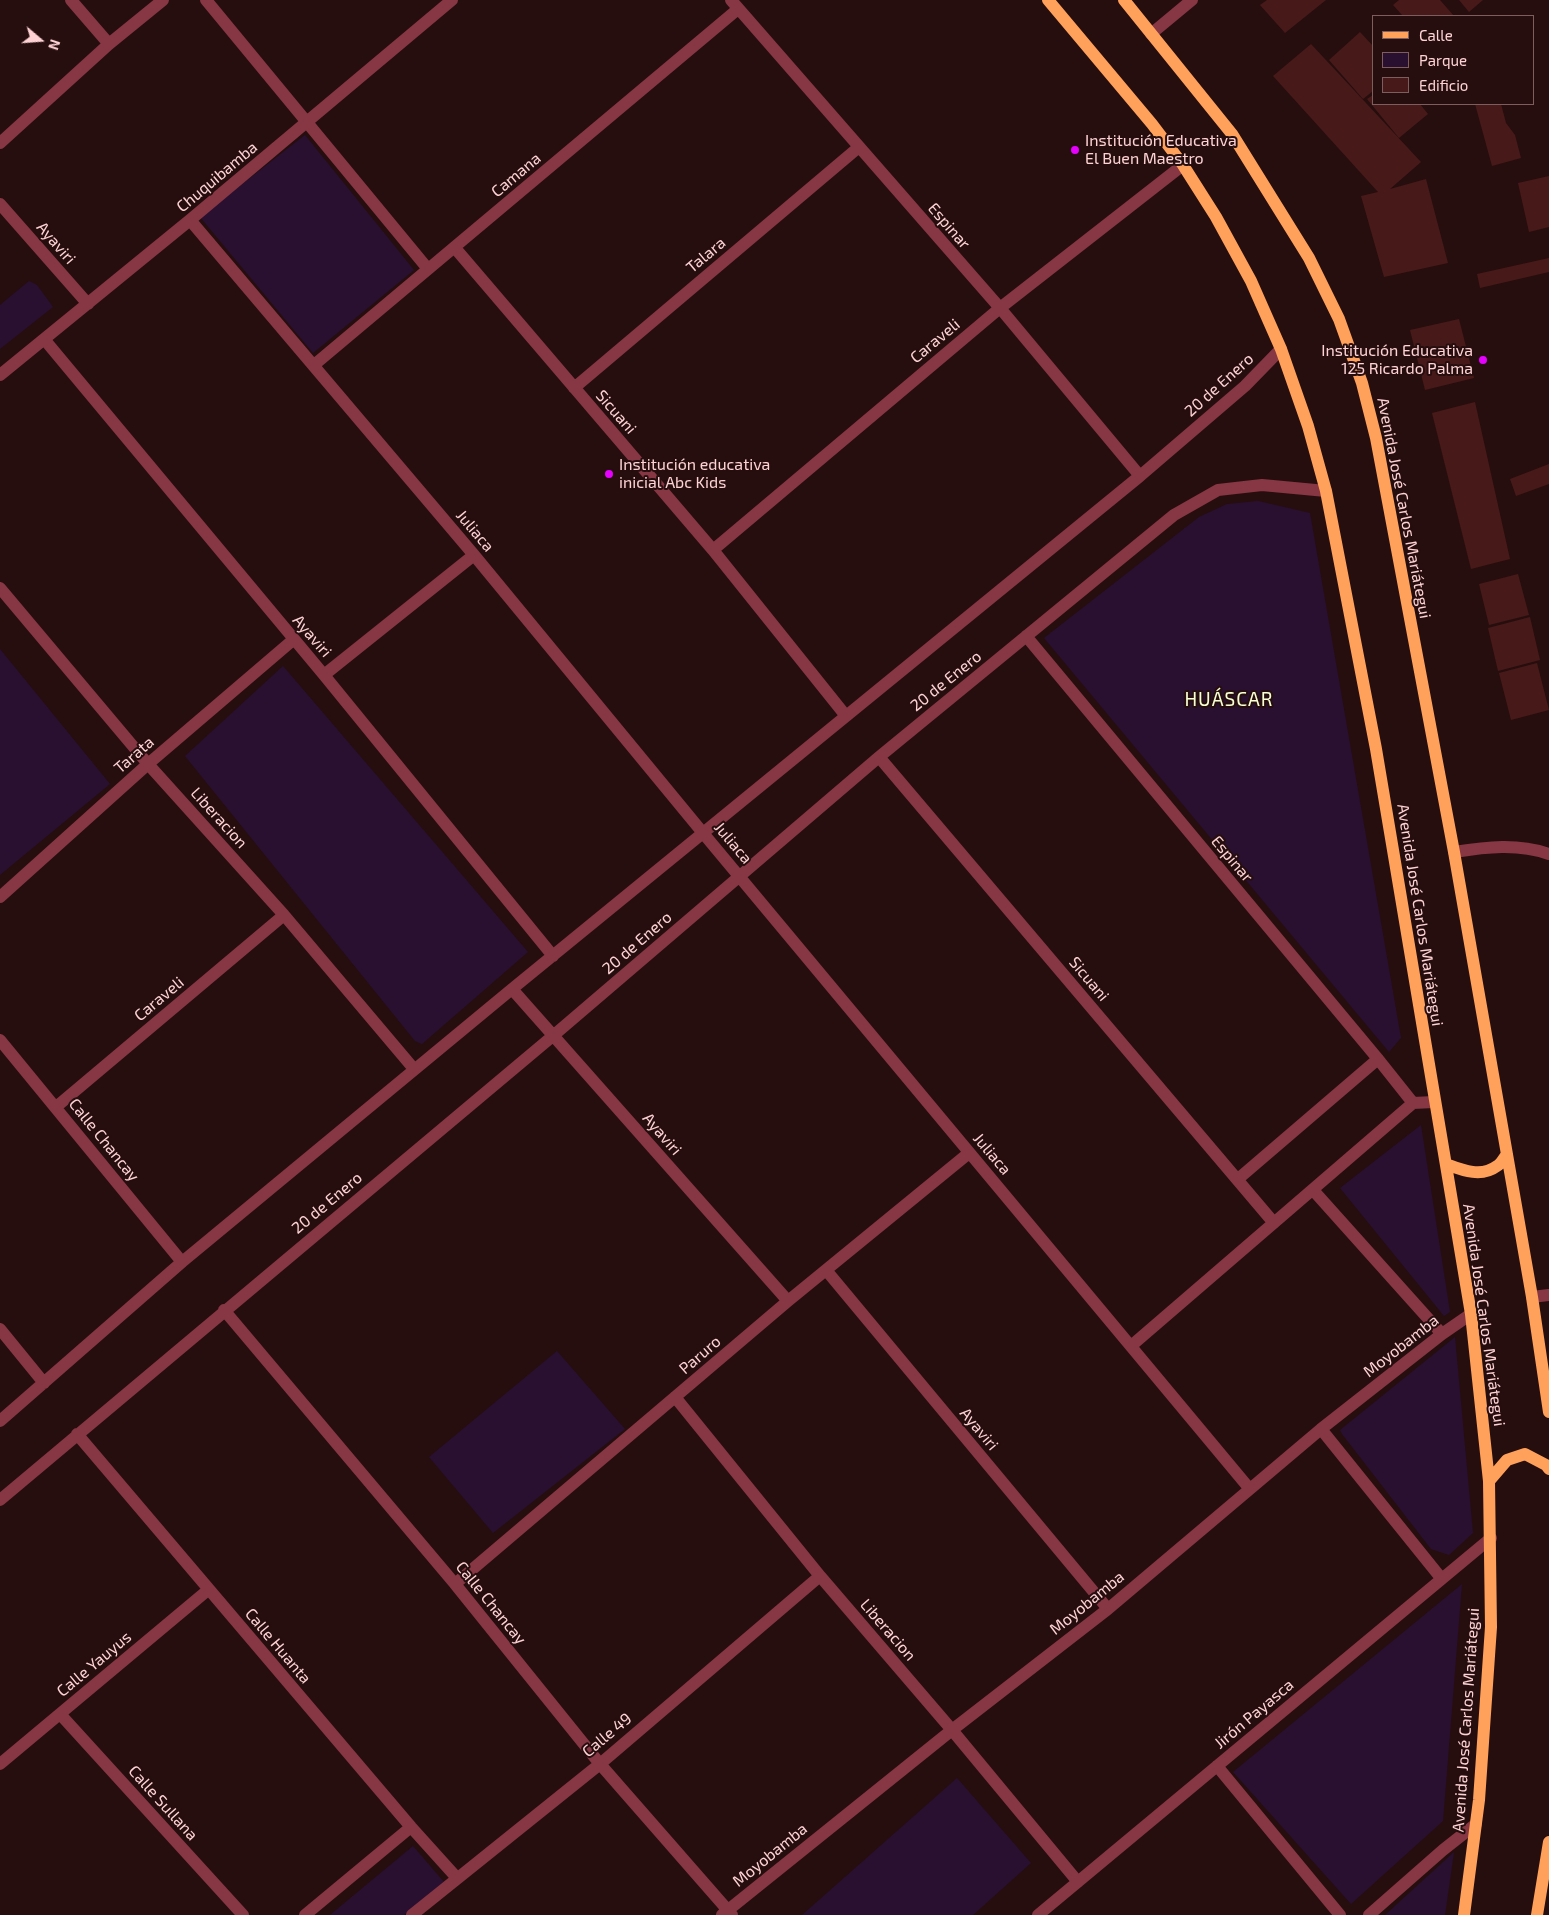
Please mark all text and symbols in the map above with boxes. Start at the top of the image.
north arrow [15,15,65,65]
legend [1372,15,1534,105]
text: Calle [1419,26,1453,44]
text: N [45,37,64,52]
text: Parque [1419,51,1467,69]
text: Edificio [1419,76,1468,94]
place label: Institución Educativa El Buen Maestro [1085,131,1237,169]
street label: Chuquibamba [173,138,261,216]
marker: Institución Educativa El Buen Maestro [1069,144,1081,156]
street label: Camana [487,149,545,201]
street label: Espinar [924,199,974,253]
street label: Ayaviri [32,218,80,268]
street label: Talara [682,233,730,277]
street label: Caraveli [906,315,964,367]
place label: Institución Educativa 125 Ricardo Palma [1321,341,1473,379]
street label: 20 de Enero [1181,349,1257,421]
marker: Institución Educativa 125 Ricardo Palma [1477,354,1489,366]
street label: Sicuani [592,386,640,438]
street label: Avenida José Carlos Mariátegui [1373,396,1435,620]
place label: Institución educativa inicial Abc Kids [619,455,770,493]
marker: Institución educativa inicial Abc Kids [603,468,615,480]
street label: Juliaca [452,506,498,556]
street label: Ayaviri [288,611,336,661]
street label: 20 de Enero [907,647,985,715]
district label: HUÁSCAR [1184,689,1274,711]
street label: Tarata [110,732,158,778]
street label: Liberacion [187,784,251,852]
street label: Avenida José Carlos Mariátegui [1393,803,1447,1027]
street label: Juliaca [710,818,756,868]
street label: Espinar [1207,832,1257,886]
street label: 20 de Enero [598,908,676,978]
street label: Sicuani [1065,953,1113,1005]
street label: Caraveli [130,973,188,1025]
street label: Calle Chancay [65,1095,143,1185]
street label: Ayaviri [638,1109,686,1159]
street label: Juliaca [969,1129,1015,1179]
street label: 20 de Enero [288,1168,366,1238]
street label: Avenida José Carlos Mariátegui [1459,1202,1509,1428]
street label: Moyobamba [1360,1311,1442,1381]
street label: Paruro [675,1332,725,1378]
street label: Ayaviri [956,1404,1002,1454]
street label: Calle Chancay [452,1558,530,1648]
street label: Moyobamba [1046,1567,1128,1639]
street label: Liberacion [856,1595,920,1665]
street label: Calle Huanta [241,1604,315,1688]
street label: Avenida José Carlos Mariátegui [1449,1607,1483,1833]
street label: Calle Yauyus [53,1627,135,1701]
street label: Jirón Payasca [1210,1675,1298,1753]
street label: Calle 49 [578,1709,636,1761]
street label: Calle Sullana [124,1762,202,1844]
street label: Moyobamba [729,1819,811,1891]

